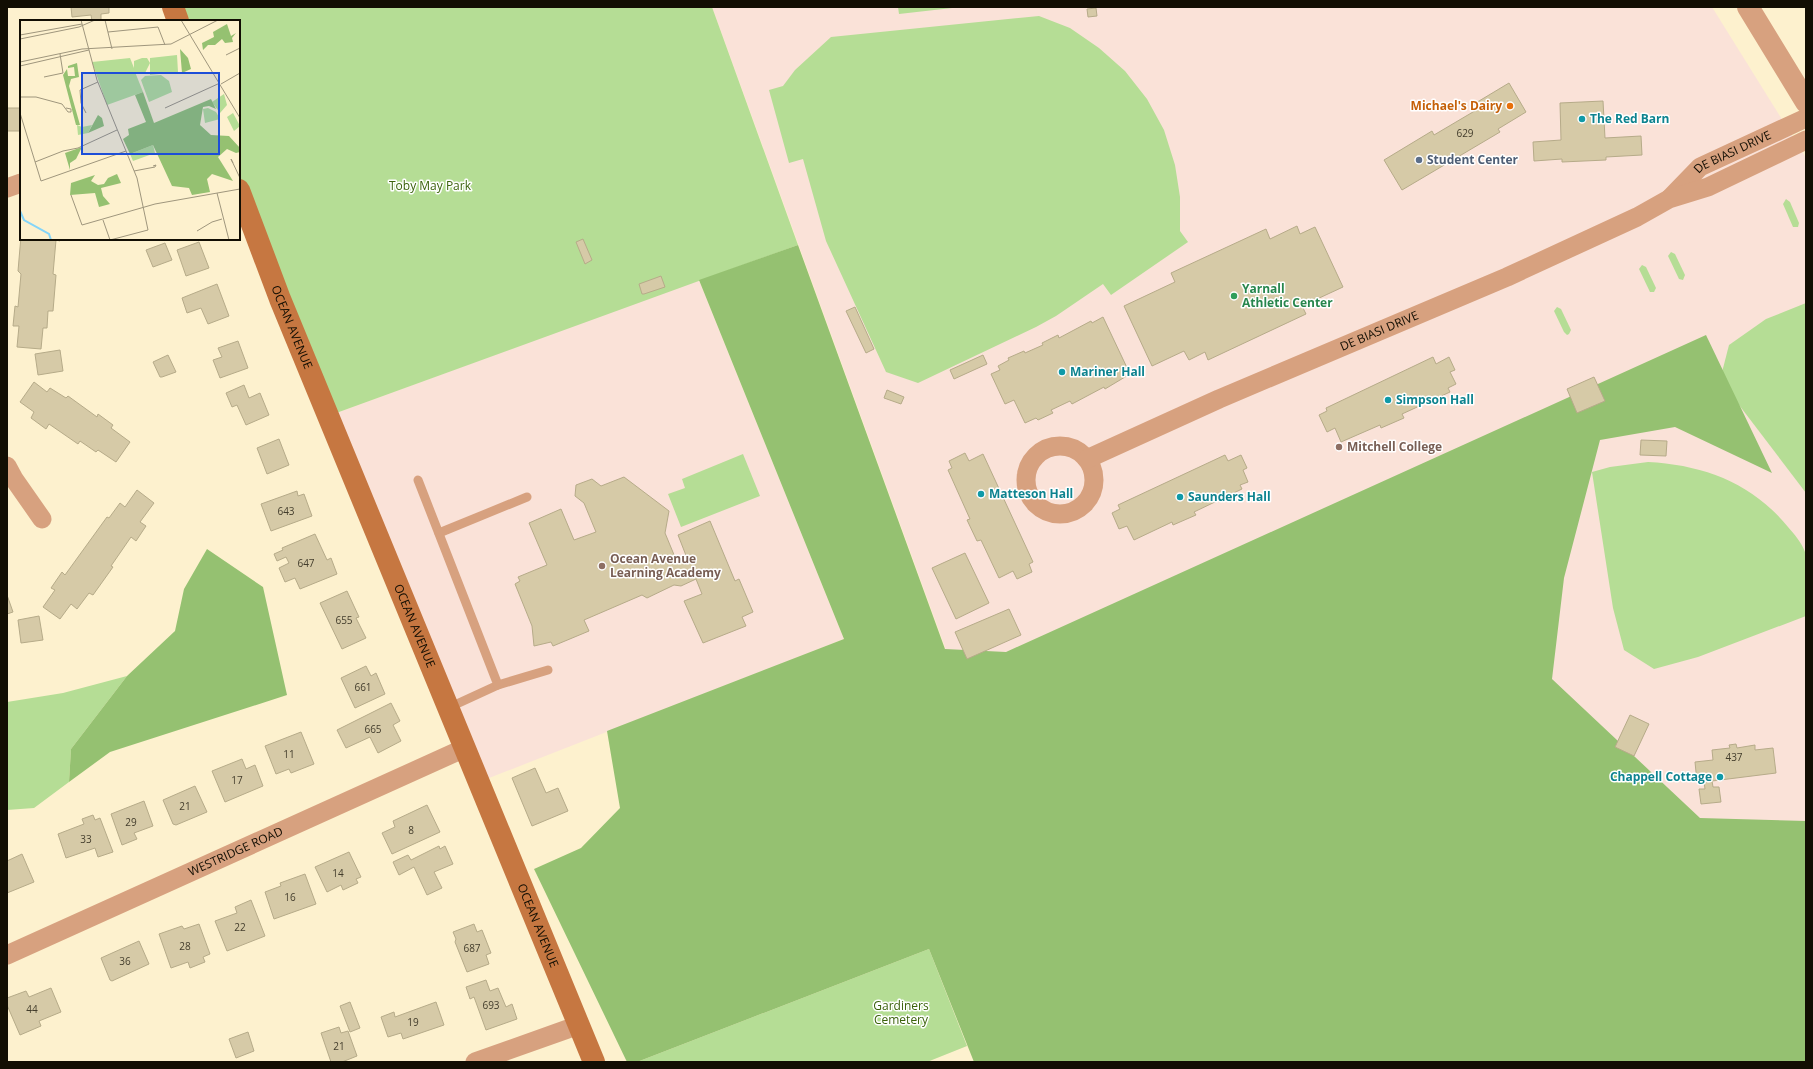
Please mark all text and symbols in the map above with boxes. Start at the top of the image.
inset map [20,20,240,240]
place label: Michael's Dairy [1411,97,1502,114]
marker: Michael's Dairy [1505,101,1515,111]
place label: The Red Barn [1590,110,1669,127]
marker: The Red Barn [1577,114,1587,124]
house number: 629 [1456,126,1474,140]
street label: DE BIASI DRIVE [1689,126,1774,177]
place label: Student Center [1427,151,1519,168]
marker: Student Center [1414,155,1424,165]
park label: Toby May Park [389,177,472,194]
place label: Yarnall Athletic Center [1242,280,1333,311]
street label: OCEAN AVENUE [268,283,317,372]
marker: Yarnall Athletic Center [1229,291,1239,301]
street label: DE BIASI DRIVE [1337,307,1421,355]
place label: Mariner Hall [1070,363,1145,380]
marker: Mariner Hall [1057,367,1067,377]
place label: Simpson Hall [1396,391,1474,408]
marker: Simpson Hall [1383,395,1393,405]
place label: Mitchell College [1347,438,1442,455]
marker: Mitchell College [1334,442,1344,452]
place label: Matteson Hall [989,485,1073,502]
place label: Saunders Hall [1188,488,1271,505]
marker: Matteson Hall [976,489,986,499]
marker: Saunders Hall [1175,492,1185,502]
house number: 643 [277,504,295,518]
place label: Ocean Avenue Learning Academy [610,550,721,581]
house number: 647 [297,556,315,570]
marker: Ocean Avenue Learning Academy [597,561,607,571]
street label: OCEAN AVENUE [390,581,440,670]
house number: 655 [335,613,353,627]
house number: 661 [354,680,372,694]
house number: 665 [364,722,382,736]
house number: 11 [283,747,295,761]
house number: 437 [1725,750,1743,764]
place label: Chappell Cottage [1610,768,1712,785]
marker: Chappell Cottage [1715,772,1725,782]
house number: 17 [231,773,243,787]
house number: 21 [179,799,191,813]
house number: 29 [125,815,137,829]
street label: WESTRIDGE ROAD [186,822,286,880]
house number: 8 [408,823,414,837]
house number: 33 [80,832,92,846]
house number: 14 [332,866,344,880]
street label: OCEAN AVENUE [513,881,563,970]
house number: 16 [284,890,296,904]
house number: 22 [234,920,246,934]
house number: 28 [179,939,191,953]
house number: 687 [463,941,481,955]
house number: 36 [119,954,131,968]
park label: Gardiners Cemetery [873,997,929,1028]
house number: 693 [482,998,500,1012]
house number: 44 [26,1002,38,1016]
house number: 19 [407,1015,419,1029]
house number: 21 [333,1039,345,1053]

